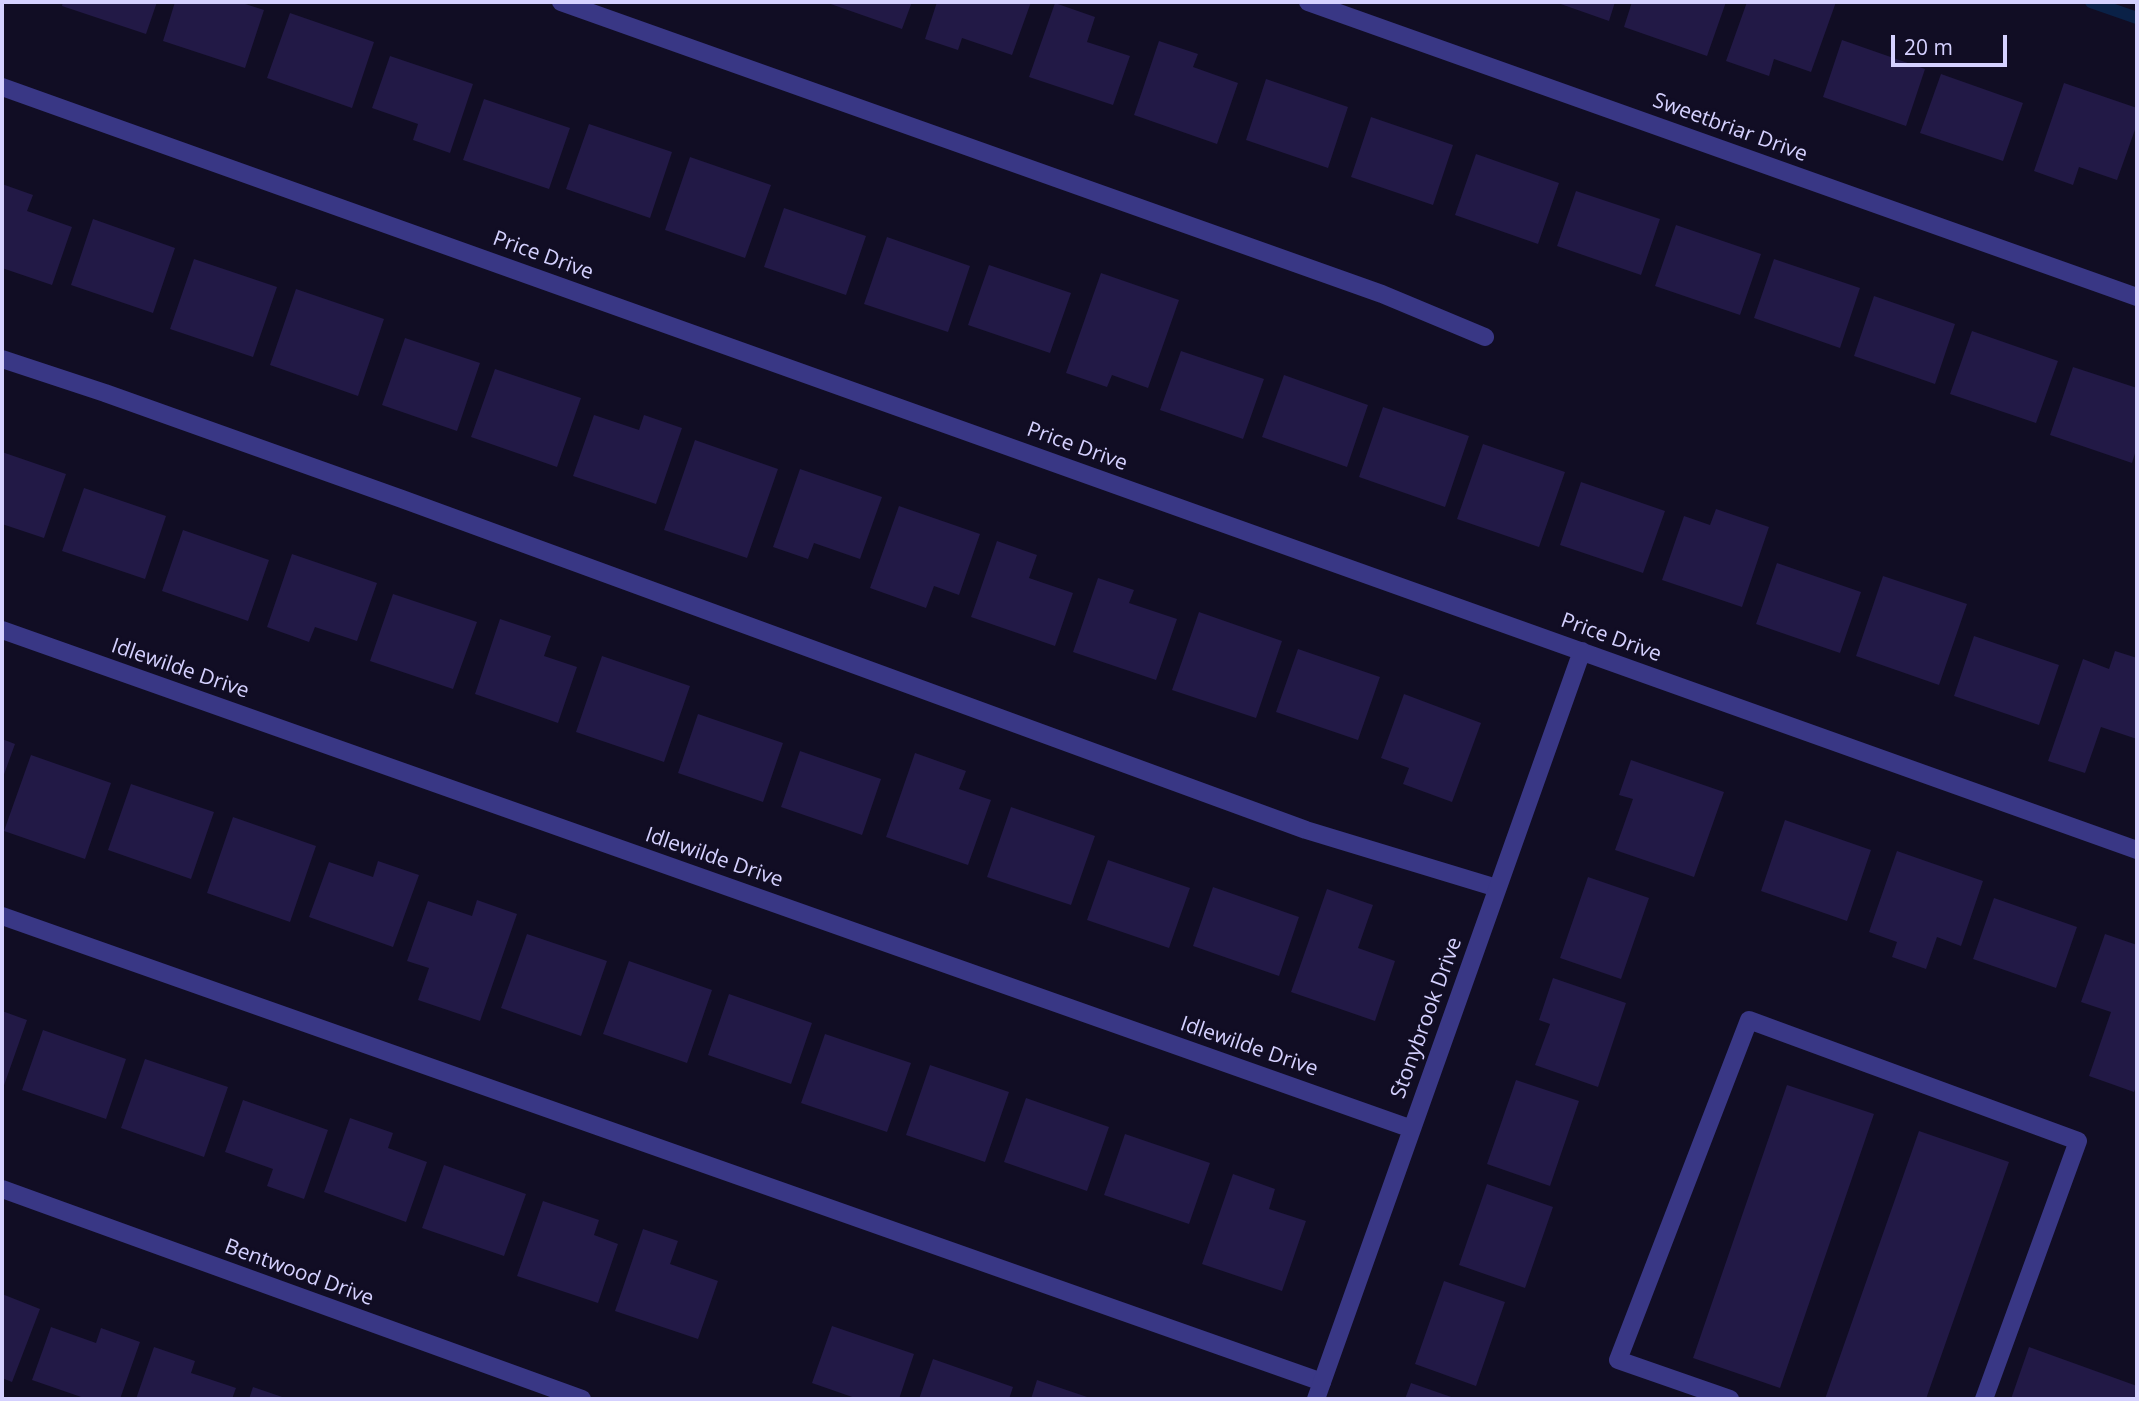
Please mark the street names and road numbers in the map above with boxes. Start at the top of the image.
street label: Sweetbriar Drive [1649,88,1811,168]
street label: Price Drive [489,226,597,286]
street label: Price Drive [1023,417,1131,477]
street label: Price Drive [1557,608,1665,668]
street label: Idlewilde Drive [108,634,252,704]
street label: Idlewilde Drive [642,823,786,893]
street label: Stonybrook Drive [1386,934,1468,1102]
street label: Idlewilde Drive [1177,1012,1321,1082]
street label: Bentwood Drive [221,1234,377,1312]

